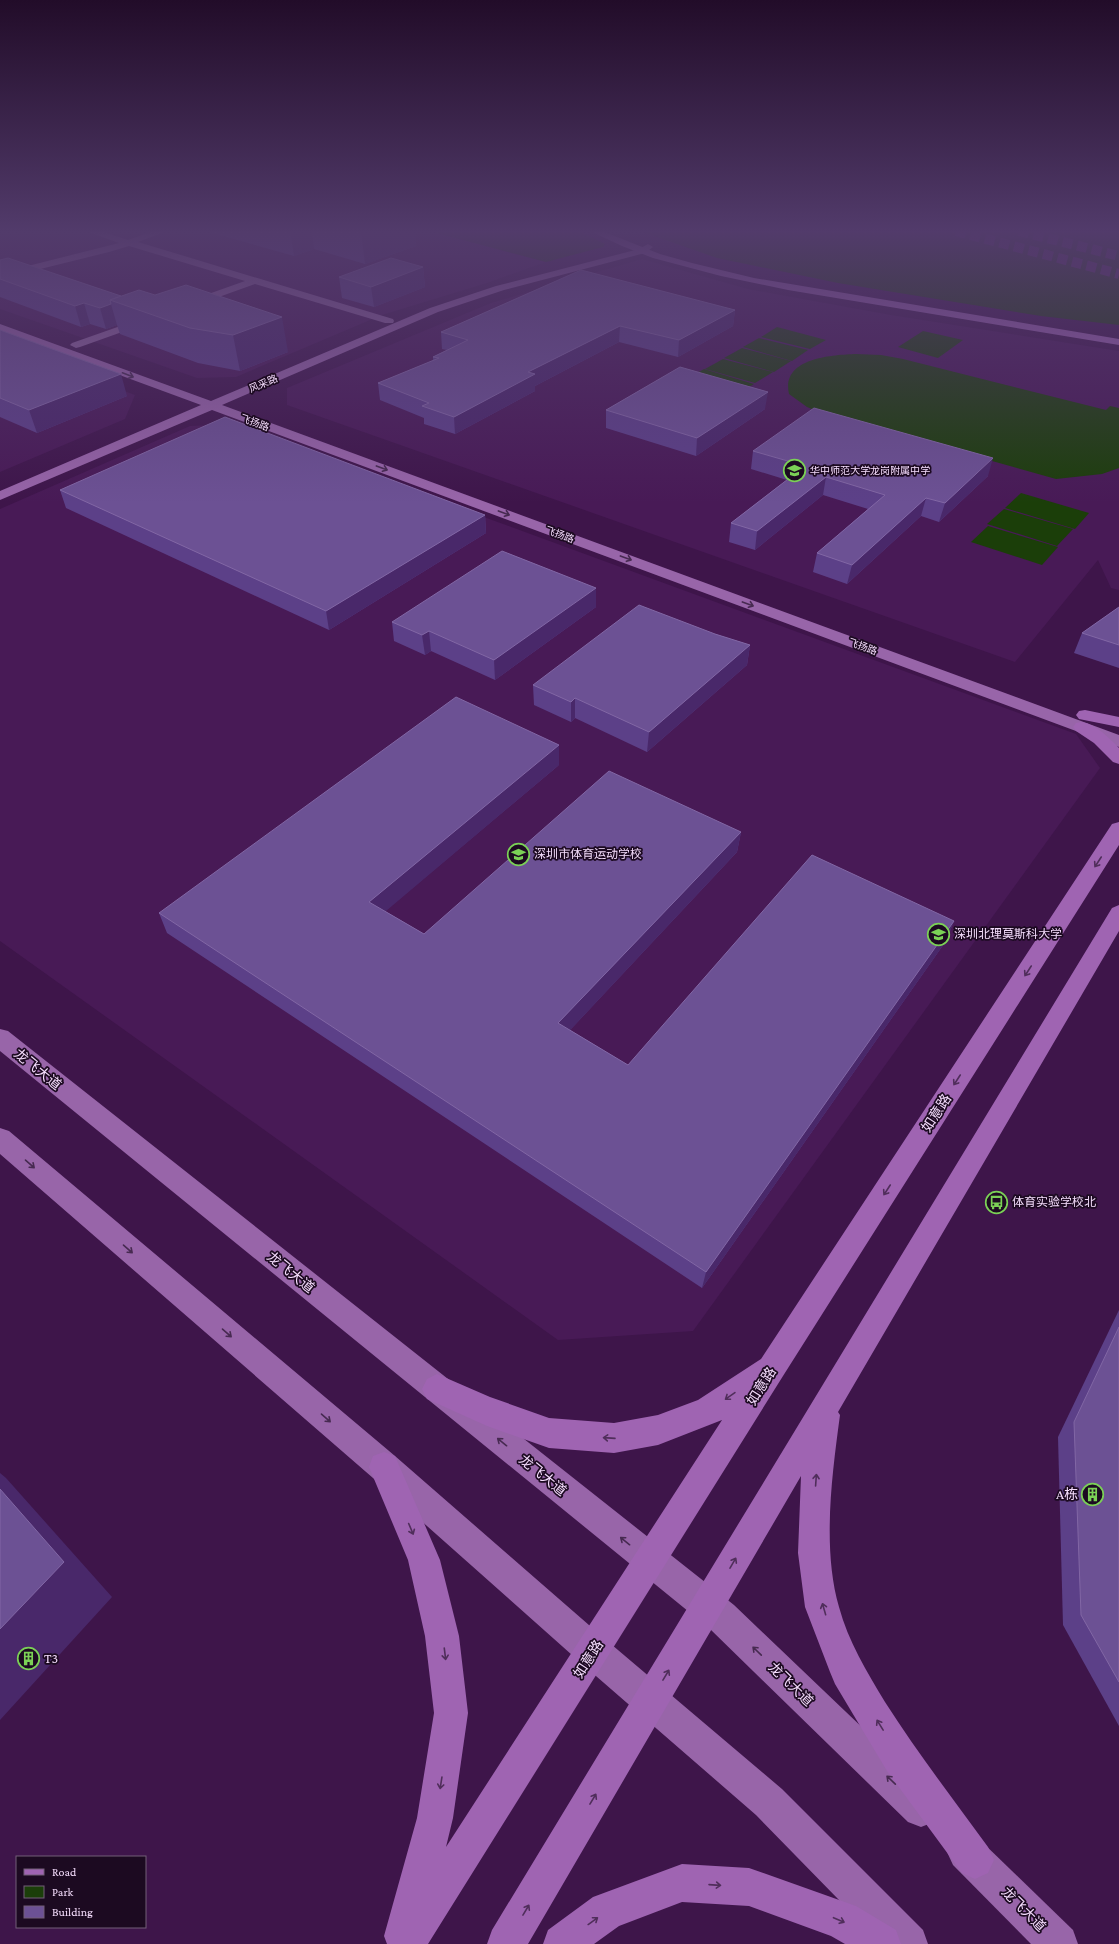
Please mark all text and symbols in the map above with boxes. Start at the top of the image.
one-way arrow [122,372,134,380]
street label: 风采路 [247,373,279,394]
street label: 飞扬路 [239,412,271,433]
school or university icon: 华中师范大学龙岗附属中学 [782,457,808,483]
one-way arrow [375,465,387,473]
place label: 华中师范大学龙岗附属中学 [810,465,930,476]
one-way arrow [497,510,509,518]
street label: 飞扬路 [544,524,576,545]
one-way arrow [619,555,631,563]
one-way arrow [741,600,753,608]
street label: 飞扬路 [847,636,879,657]
school or university icon: 深圳市体育运动学校 [506,841,532,867]
place label: 深圳市体育运动学校 [534,847,642,861]
one-way arrow [1094,856,1102,867]
school or university icon: 深圳北理莫斯科大学 [926,921,952,947]
place label: 深圳北理莫斯科大学 [954,927,1062,941]
one-way arrow [1023,965,1031,977]
street label: 龙飞大道 [11,1045,65,1093]
one-way arrow [953,1074,961,1085]
street label: 如意路 [918,1091,954,1135]
one-way arrow [24,1160,35,1169]
one-way arrow [883,1184,891,1195]
bus stop icon: 体育实验学校北 [983,1189,1009,1215]
place label: 体育实验学校北 [1012,1195,1096,1209]
one-way arrow [123,1244,134,1253]
street label: 龙飞大道 [264,1248,318,1296]
one-way arrow [222,1329,233,1338]
street label: 如意路 [743,1364,779,1408]
one-way arrow [724,1392,735,1400]
one-way arrow [321,1413,331,1422]
one-way arrow [603,1434,616,1441]
one-way arrow [496,1437,507,1446]
street label: 龙飞大道 [516,1451,570,1499]
one-way arrow [813,1474,820,1487]
building icon: A栋 [1080,1481,1106,1507]
place label: A栋 [1056,1486,1078,1502]
one-way arrow [408,1523,415,1535]
one-way arrow [619,1536,630,1545]
one-way arrow [729,1557,737,1569]
one-way arrow [820,1603,827,1616]
street label: 如意路 [570,1637,606,1681]
building icon: T3 [15,1645,41,1671]
one-way arrow [752,1646,762,1656]
one-way arrow [441,1647,448,1660]
place label: T3 [44,1650,58,1666]
street label: 龙飞大道 [765,1659,817,1709]
one-way arrow [663,1669,671,1681]
one-way arrow [876,1720,884,1731]
one-way arrow [886,1775,896,1785]
one-way arrow [437,1776,445,1789]
one-way arrow [589,1793,597,1805]
legend [16,1856,146,1928]
text: Road [52,1865,77,1879]
one-way arrow [708,1881,721,1888]
street label: 龙飞大道 [999,1884,1049,1934]
text: Park [52,1885,74,1899]
text: Building [52,1905,93,1919]
one-way arrow [523,1905,531,1917]
one-way arrow [832,1916,844,1924]
one-way arrow [587,1917,598,1925]

